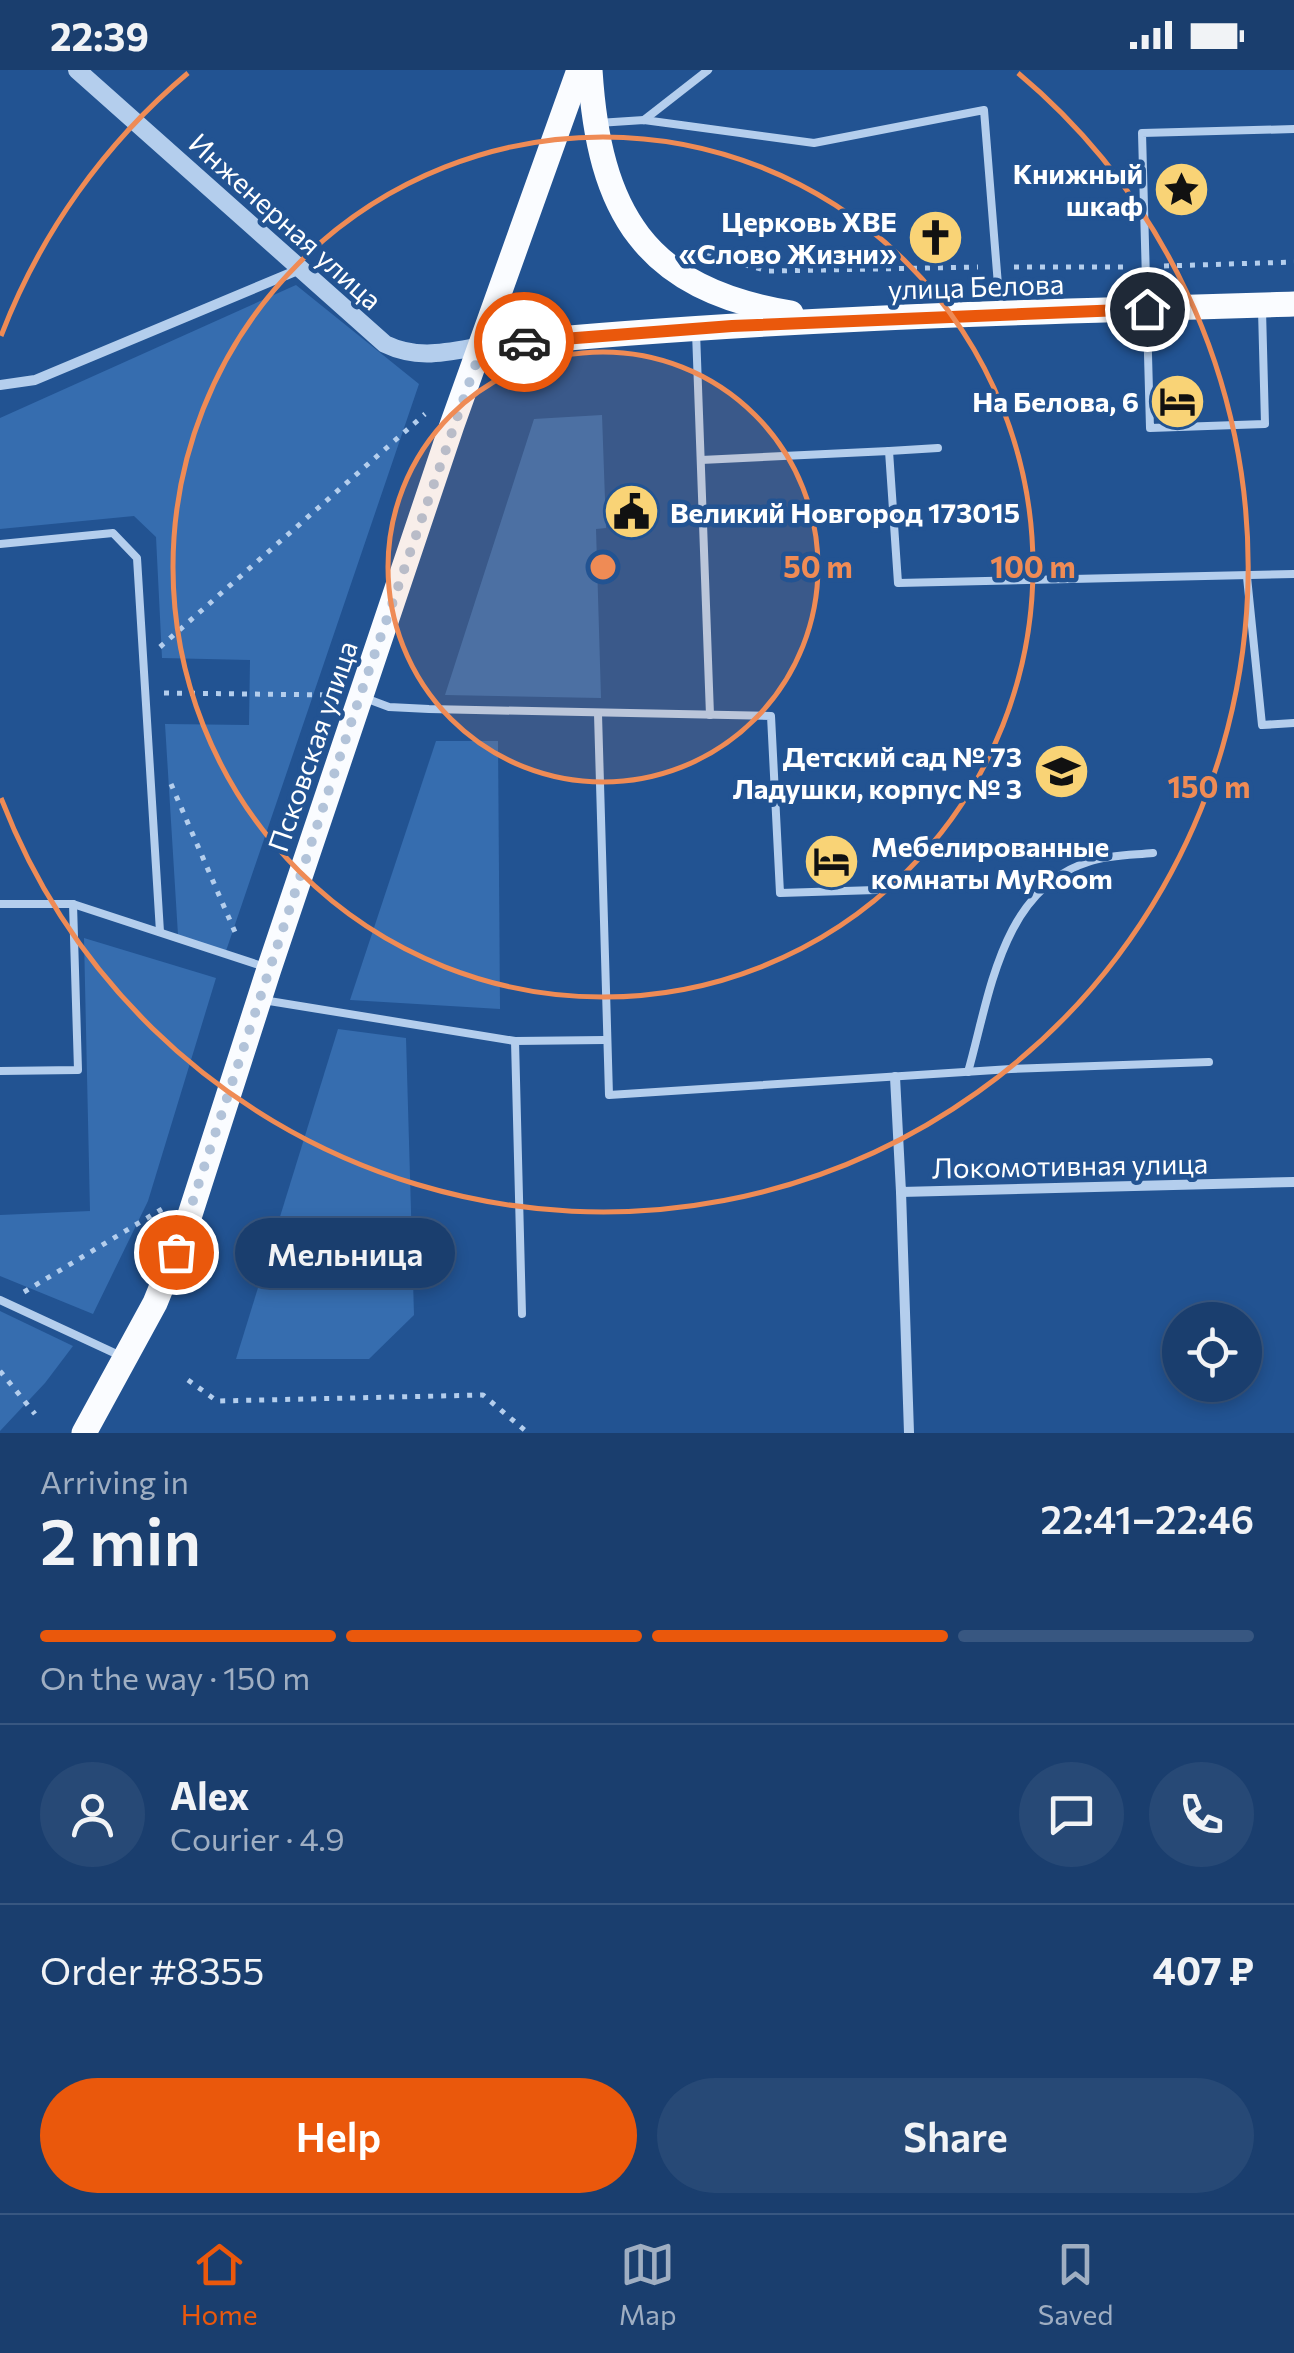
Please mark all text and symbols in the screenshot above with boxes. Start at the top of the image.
text: 22:39 [50,12,149,59]
street label: Инженерная улица [183,126,389,316]
place label: Книжный шкаф [1013,156,1143,222]
place icon: Книжный шкаф [1152,159,1212,219]
place label: Церковь ХВЕ «Слово Жизни» [679,204,897,270]
church icon: Церковь ХВЕ «Слово Жизни» [906,207,966,267]
street label: улица Белова [887,266,1065,306]
pin [1105,267,1190,352]
icon: home [1120,282,1175,337]
courier [474,292,574,392]
icon: car [497,315,552,370]
hotel icon: На Белова, 6 [1148,371,1208,431]
place label: На Белова, 6 [972,384,1139,418]
public building icon: Великий Новгород 173015 [601,482,661,542]
place label: Великий Новгород 173015 [670,495,1020,529]
text: 50 m [783,547,853,584]
text: 100 m [990,547,1076,584]
centre of rings [585,549,621,585]
street label: Псковская улица [260,636,364,856]
place label: Детский сад № 73 Ладушки, корпус № 3 [733,739,1022,805]
school or university icon: Детский сад № 73 Ладушки, корпус № 3 [1031,742,1091,802]
text: 150 m [1168,767,1250,804]
place label: Мебелированные комнаты MyRoom [871,829,1113,895]
hotel icon: Мебелированные комнаты MyRoom [802,832,862,892]
street label: Локомотивная улица [932,1146,1208,1184]
pin [134,1210,219,1295]
callout: Мельница [236,1217,456,1287]
icon: bag [149,1225,204,1280]
text: Мельница [267,1233,423,1273]
map controls [1162,1302,1262,1402]
button: locate [1162,1302,1262,1402]
text: Arriving in [40,1461,189,1501]
text: 22:41–22:46 [1041,1495,1254,1542]
text: 2 min [40,1499,201,1578]
text: On the way · 150 m [40,1657,310,1697]
button: person [40,1762,145,1867]
button: chat [1019,1762,1124,1867]
button: phone [1149,1762,1254,1867]
text: Alex [170,1771,249,1818]
text: Courier · 4.9 [170,1818,345,1858]
text: Order #8355 [40,1946,264,1993]
text: 407 ₽ [1153,1946,1254,1993]
button: Help [40,2078,637,2193]
button: Share [657,2078,1254,2193]
tab: Home [181,2237,258,2331]
tab: Map [619,2237,677,2331]
tab: Saved [1038,2237,1113,2331]

